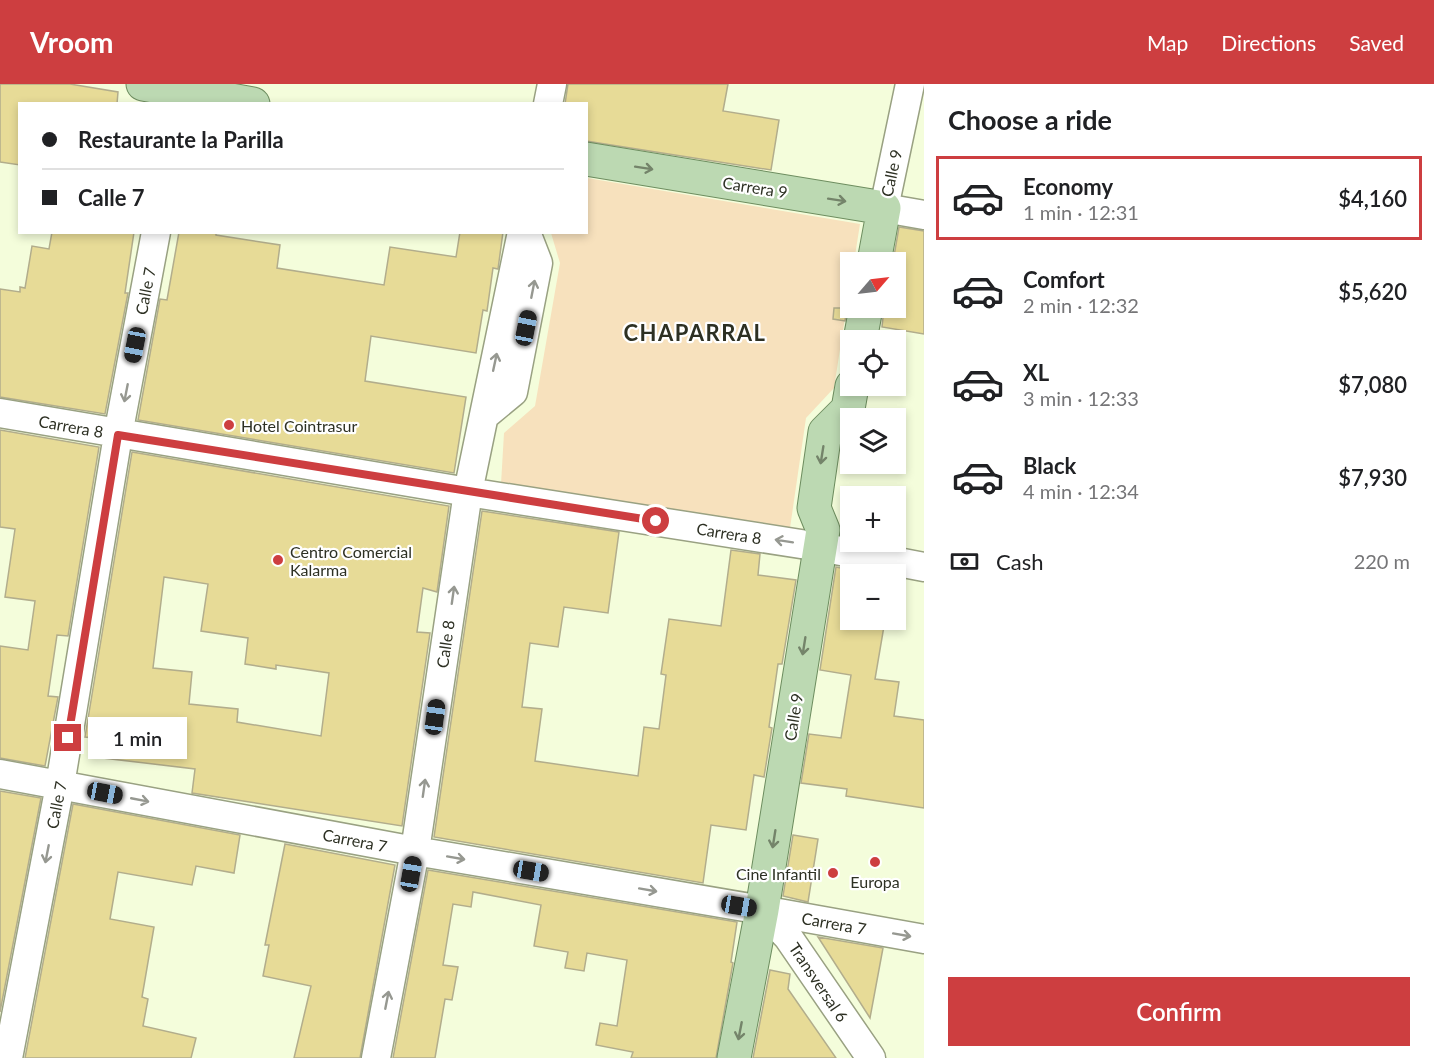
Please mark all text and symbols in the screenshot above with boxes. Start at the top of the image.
text: Vroom [30,25,114,59]
text: Map [1147,30,1188,55]
text: Directions [1221,30,1316,55]
text: Saved [1349,30,1404,55]
text: Choose a ride [948,103,1112,136]
text: Restaurante la Parilla [78,126,284,153]
street label: Calle 9 [877,148,905,198]
one-way arrow [634,163,654,174]
icon: car [951,171,1005,225]
street label: Carrera 9 [721,172,789,202]
text: Economy [1023,173,1113,200]
text: Calle 7 [78,184,145,211]
text: $4,160 [1338,185,1407,212]
one-way arrow [826,195,846,206]
text: 1 min · 12:31 [1023,200,1139,224]
north arrow [840,252,906,318]
map controls [840,252,906,630]
icon: car [951,264,1005,318]
street label: Calle 7 [131,266,159,316]
text: Comfort [1023,266,1105,293]
text: $5,620 [1338,278,1407,305]
one-way arrow [528,280,539,300]
text: 2 min · 12:32 [1023,293,1139,317]
car [514,309,538,347]
district label: CHAPARRAL [623,319,767,346]
car [123,326,147,364]
button: locate [840,330,906,396]
one-way arrow [490,352,501,372]
icon: car [951,357,1005,411]
text: XL [1023,359,1049,386]
text: $7,080 [1338,371,1407,398]
one-way arrow [120,383,131,402]
text: 3 min · 12:33 [1023,386,1139,410]
button: layers [840,408,906,474]
street label: Carrera 8 [37,411,105,441]
place label: Hotel Cointrasur [241,416,357,435]
marker: Hotel Cointrasur [222,418,236,432]
one-way arrow [816,445,827,465]
icon: car [951,450,1005,504]
text: Black [1023,452,1076,479]
text: $7,930 [1338,464,1407,491]
text: 4 min · 12:34 [1023,479,1139,503]
button: + [840,486,906,552]
route start [642,507,669,534]
street label: Carrera 8 [695,518,763,548]
one-way arrow [774,535,794,546]
place label: Centro Comercial Kalarma [290,542,412,579]
icon: cash [948,545,981,578]
text: Cash [996,548,1043,575]
text: 220 m [1354,549,1410,573]
marker: Centro Comercial Kalarma [271,553,285,567]
button: − [840,564,906,630]
one-way arrow [447,585,458,605]
street label: Calle 8 [432,619,458,669]
one-way arrow [799,636,810,655]
street label: Calle 9 [780,692,806,742]
car [424,698,446,736]
callout: 1 min [89,717,188,759]
route end [54,724,81,751]
text: 1 min [113,726,162,750]
one-way arrow [419,778,430,798]
street label: Calle 7 [42,780,70,830]
car [86,781,124,805]
one-way arrow [130,795,150,806]
street label: Carrera 7 [321,824,389,856]
one-way arrow [768,828,779,848]
one-way arrow [41,844,52,864]
one-way arrow [446,853,465,864]
car [399,855,423,893]
marker: Europa [868,855,882,869]
car [512,859,550,883]
place label: Cine Infantil [736,864,821,883]
marker: Cine Infantil [826,866,840,880]
place label: Europa [850,872,900,891]
one-way arrow [638,885,658,896]
car [720,894,758,918]
street label: Carrera 7 [800,908,868,938]
one-way arrow [892,930,912,941]
street label: Transversal 6 [786,939,852,1025]
button: Confirm [948,977,1410,1046]
one-way arrow [382,991,393,1011]
one-way arrow [734,1020,745,1040]

